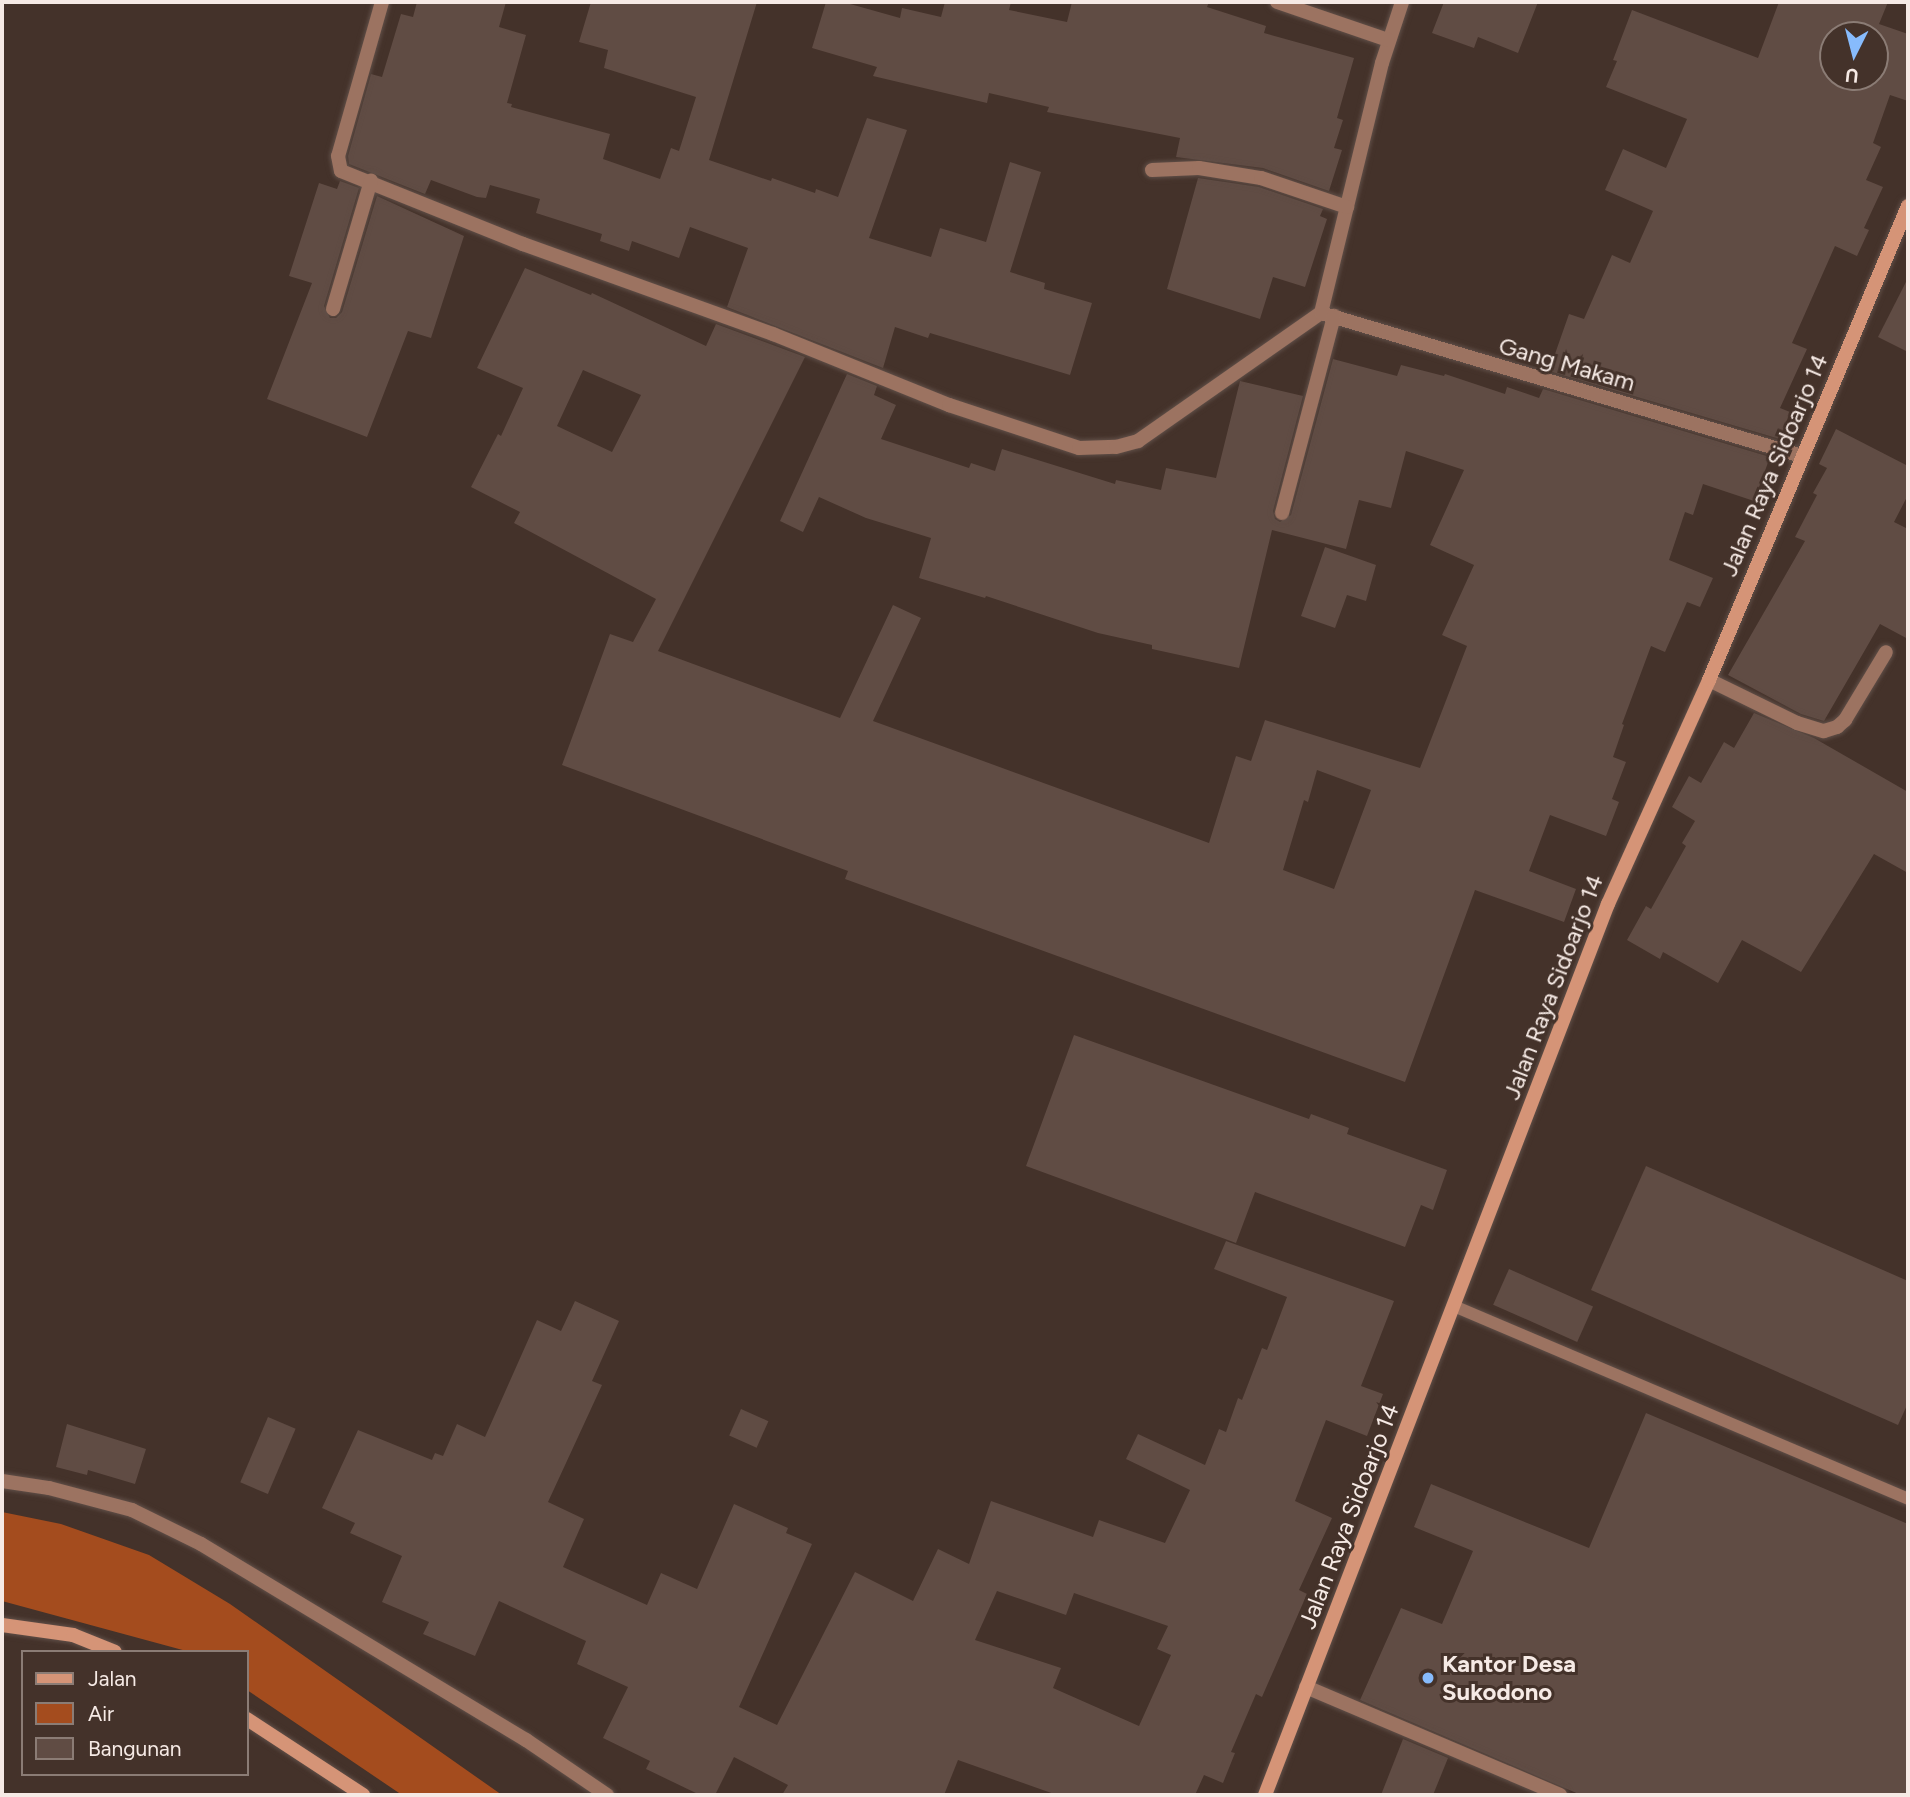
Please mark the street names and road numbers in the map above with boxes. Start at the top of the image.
street label: Gang Makam [1496,331,1638,397]
street label: Jalan Raya Sidoarjo 14 [1714,349,1834,581]
street label: Jalan Raya Sidoarjo 14 [1497,870,1609,1104]
street label: Jalan Raya Sidoarjo 14 [1293,1399,1405,1633]

